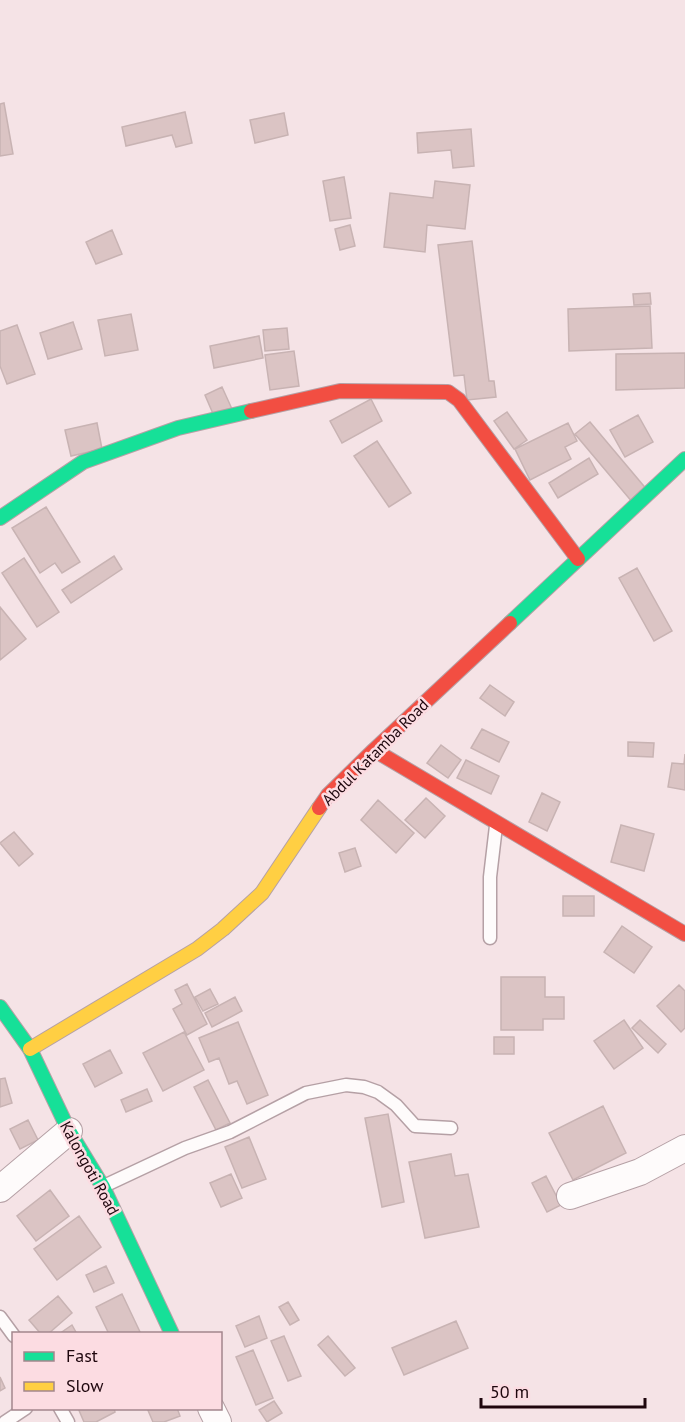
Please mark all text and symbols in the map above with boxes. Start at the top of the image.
street label: Abdul Katamba Road [318,695,432,809]
street label: Kalongoti Road [56,1118,124,1218]
legend [12,1332,222,1410]
text: Fast [66,1344,98,1367]
scale bar [481,1371,644,1409]
text: Slow [66,1374,104,1397]
text: 50 m [490,1380,529,1403]

